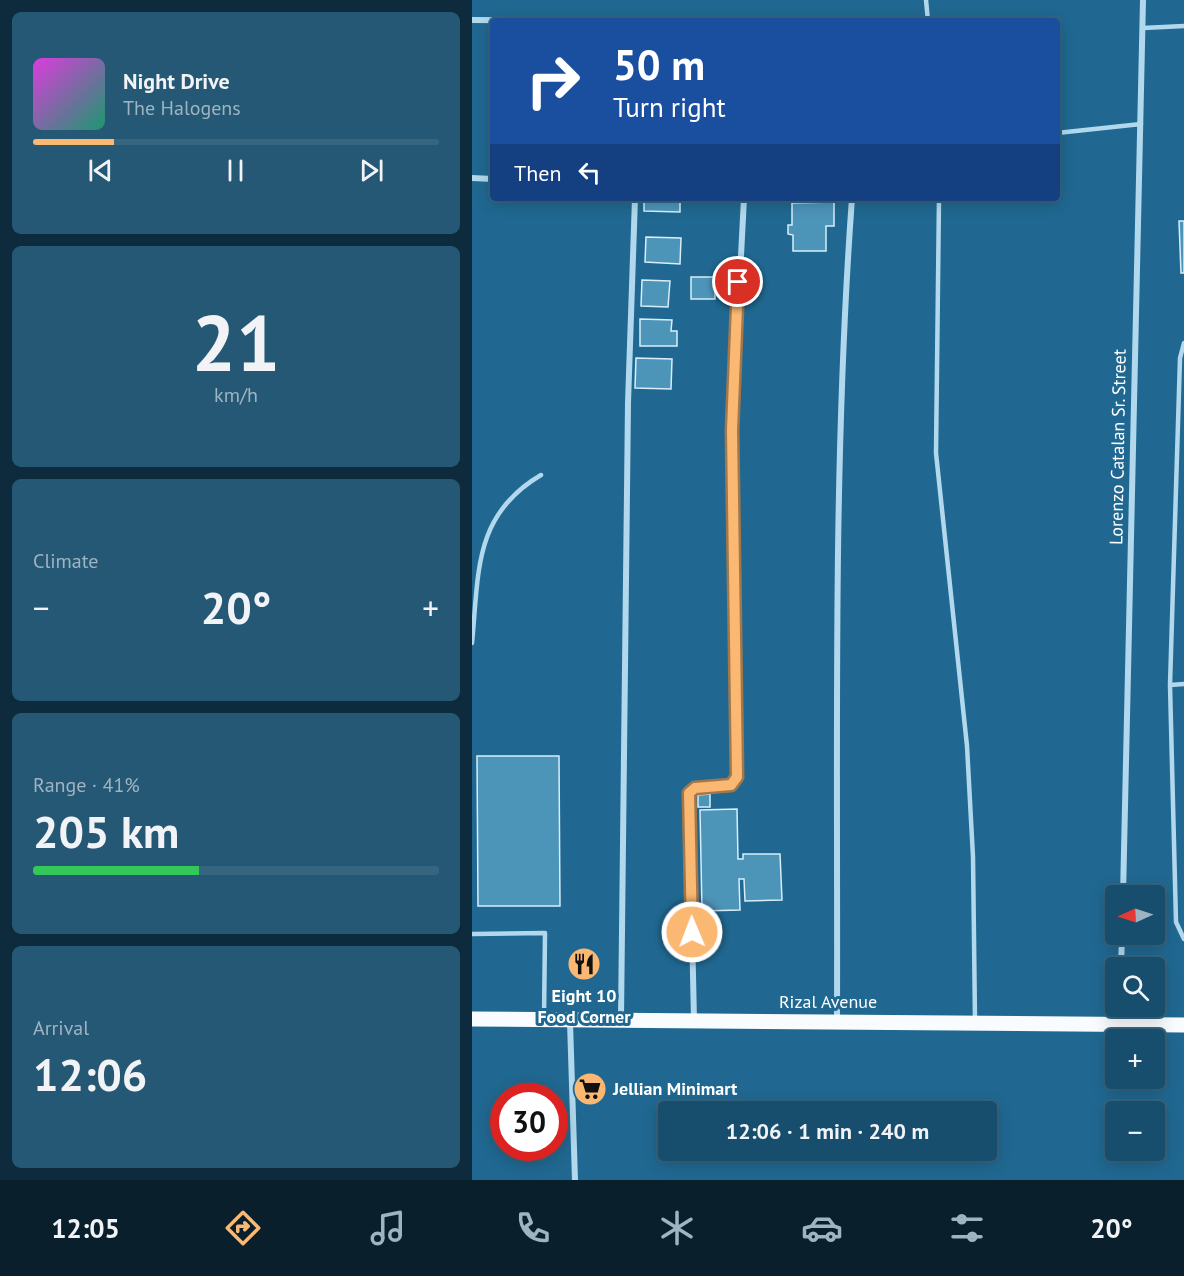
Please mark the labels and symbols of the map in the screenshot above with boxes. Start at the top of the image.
pin [712,256,763,307]
street label: Lorenzo Catalan Sr. Street [1104,349,1131,545]
north arrow [1105,885,1165,945]
position arrow [660,900,724,964]
restaurant icon: Eight 10 Food Corner [566,946,602,982]
place label: Eight 10 Food Corner [537,984,631,1028]
street label: Rizal Avenue [779,990,877,1013]
supermarket icon: Jellian Minimart [572,1071,608,1107]
place label: Jellian Minimart [612,1077,738,1100]
speed limit sign: 30 [490,1083,568,1161]

